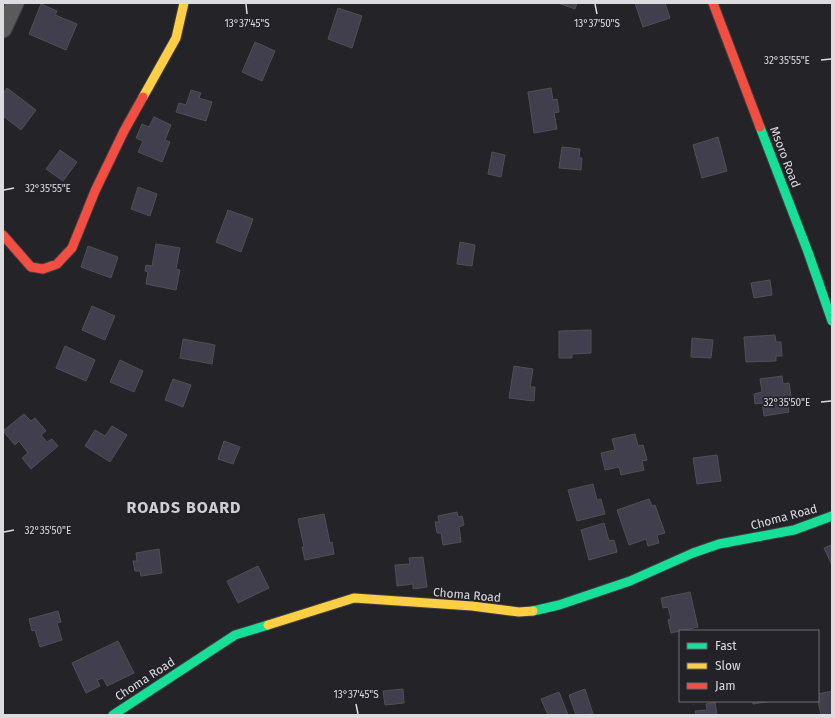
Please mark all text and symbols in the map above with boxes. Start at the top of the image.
text: 13°37'45"S [224,18,270,30]
text: 13°37'50"S [574,18,621,30]
text: 32°35'55"E [764,55,810,67]
street label: Msoro Road [767,125,803,189]
text: 32°35'55"E [25,183,71,195]
text: 32°35'50"E [764,397,810,409]
district label: ROADS BOARD [127,498,241,517]
street label: Choma Road [749,501,819,533]
text: 32°35'50"E [25,525,71,537]
street label: Choma Road [432,585,502,605]
legend [679,630,819,702]
text: Fast [715,639,737,653]
street label: Choma Road [113,655,177,703]
text: Slow [715,659,741,673]
text: Jam [715,679,735,693]
text: 13°37'45"S [333,689,379,701]

